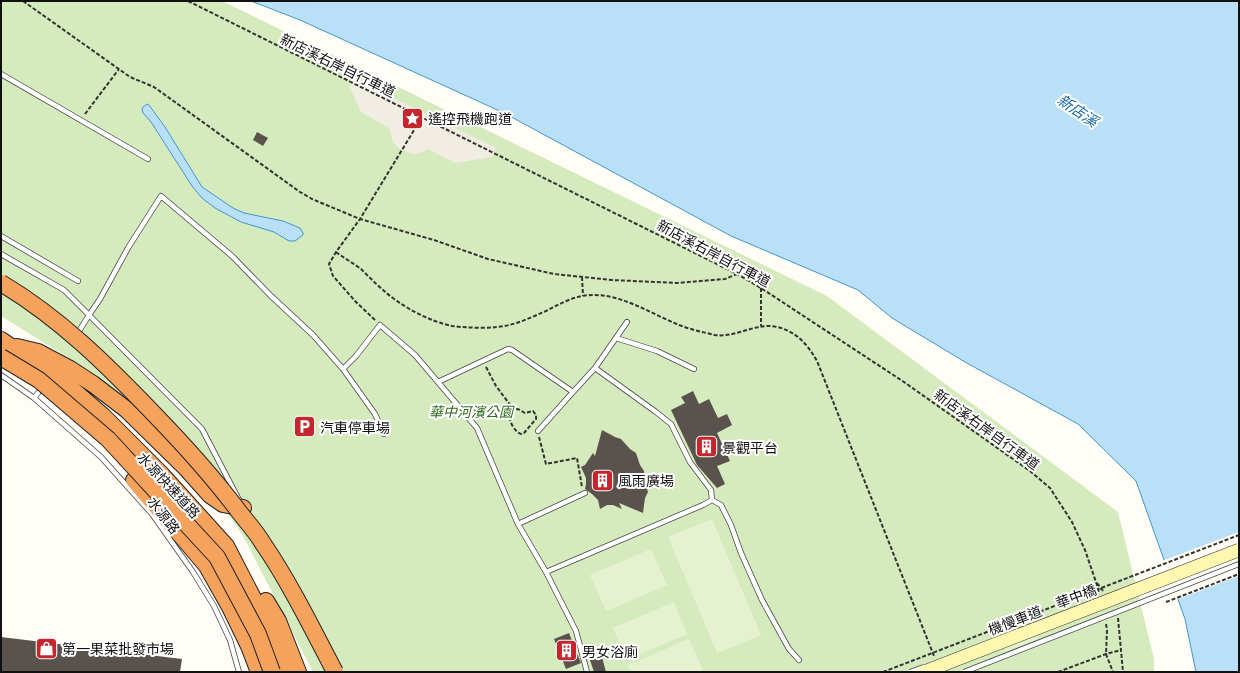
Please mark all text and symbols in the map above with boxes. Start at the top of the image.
street label: 新店溪右岸自行車道 [277,29,399,101]
water label: 新店溪 [1054,89,1104,132]
place icon: 遙控飛機跑道 [399,105,425,131]
place label: 遙控飛機跑道 [428,109,512,128]
street label: 新店溪右岸自行車道 [654,215,774,291]
street label: 新店溪右岸自行車道 [930,384,1044,474]
park label: 華中河濱公園 [429,402,515,421]
parking icon: 汽車停車場 [292,414,318,440]
place label: 汽車停車場 [320,418,390,437]
building icon: 景觀平台 [693,434,719,460]
place label: 景觀平台 [722,438,778,457]
street label: 水源快速道路 [133,448,205,522]
building icon: 風雨廣場 [590,467,616,493]
place label: 風雨廣場 [618,471,674,490]
street label: 水源路 [144,493,184,537]
street label: 華中橋 [1053,580,1099,612]
street label: 機慢車道 [985,601,1045,639]
shop icon: 第一果菜批發市場 [33,635,59,661]
building icon: 男女浴廁 [554,638,580,664]
place label: 第一果菜批發市場 [62,639,174,658]
place label: 男女浴廁 [582,642,638,661]

